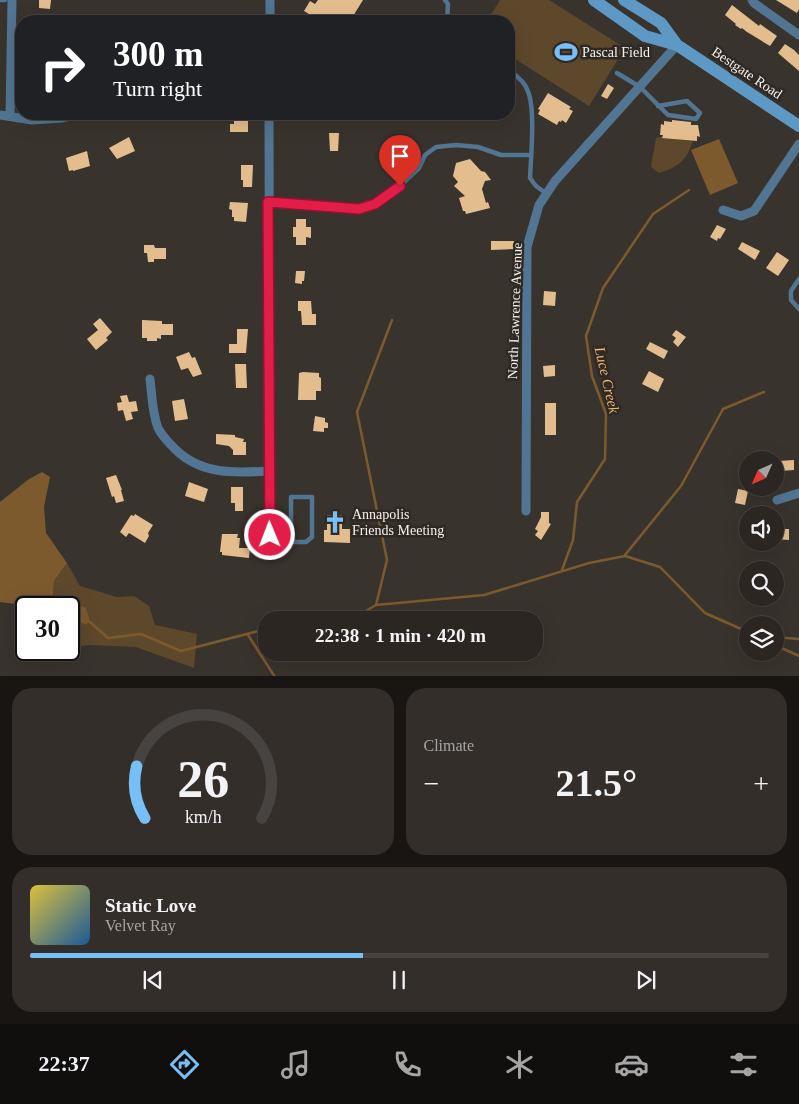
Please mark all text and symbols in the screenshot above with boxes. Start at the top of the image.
icon: right [30,35,95,100]
text: 300 m [113,35,203,74]
sports icon: Pascal Field [553,39,579,65]
street label: Bestgate Road [709,44,785,102]
place label: Pascal Field [582,45,650,60]
text: Turn right [113,76,202,101]
pin [379,135,421,186]
icon: arrive [386,142,414,170]
street label: North Lawrence Avenue [505,242,525,380]
water label: Luce Creek [591,344,623,415]
north arrow [739,451,784,496]
map controls [739,451,784,661]
button: sound [739,506,784,551]
place label: Annapolis Friends Meeting [352,507,444,538]
position arrow [243,508,295,560]
church icon: Annapolis Friends Meeting [322,509,348,535]
button: search [739,561,784,606]
speed limit sign: 30 [15,596,80,661]
button: layers [739,616,784,661]
text: 22:38 · 1 min · 420 m [315,625,486,646]
text: Climate [424,737,474,754]
text: 26 [177,751,229,808]
text: 21.5° [555,762,637,804]
text: − [424,768,439,799]
text: + [753,768,769,799]
text: km/h [184,807,221,827]
text: Static Love [105,895,196,916]
text: Velvet Ray [105,917,176,934]
icon: previous [139,966,167,994]
icon: pause [385,966,413,994]
icon: next [632,966,660,994]
icon: directions [167,1047,202,1082]
icon: music [278,1047,313,1082]
icon: phone [390,1047,425,1082]
icon: climate [502,1047,537,1082]
icon: car [614,1047,649,1082]
icon: filters [726,1047,761,1082]
text: 22:37 [38,1051,90,1076]

